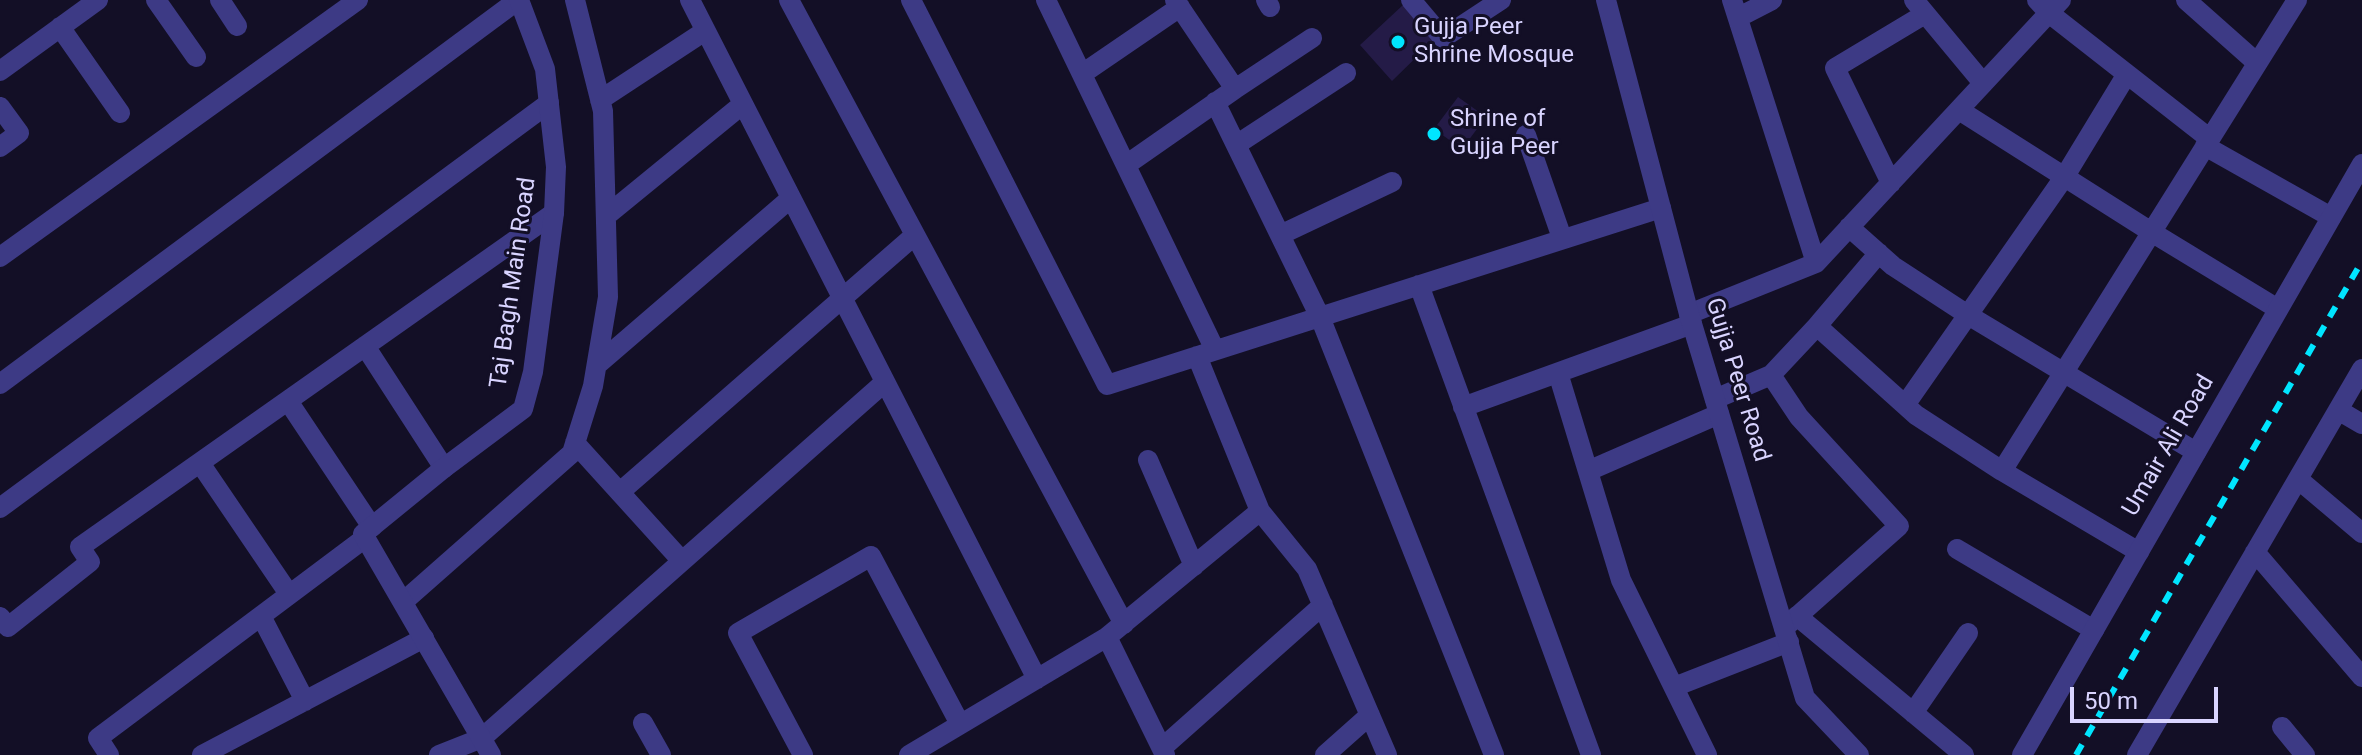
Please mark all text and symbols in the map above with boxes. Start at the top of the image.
place label: Gujja Peer Shrine Mosque [1414,14,1574,70]
marker: Gujja Peer Shrine Mosque [1389,33,1407,51]
place label: Shrine of Gujja Peer [1450,106,1559,162]
marker: Shrine of Gujja Peer [1425,125,1443,143]
street label: Taj Bagh Main Road [485,176,543,390]
street label: Gujja Peer Road [1698,295,1776,465]
street label: Umair Ali Road [2117,370,2221,522]
scale bar [2074,671,2222,721]
text: 50 m [2084,687,2138,715]

